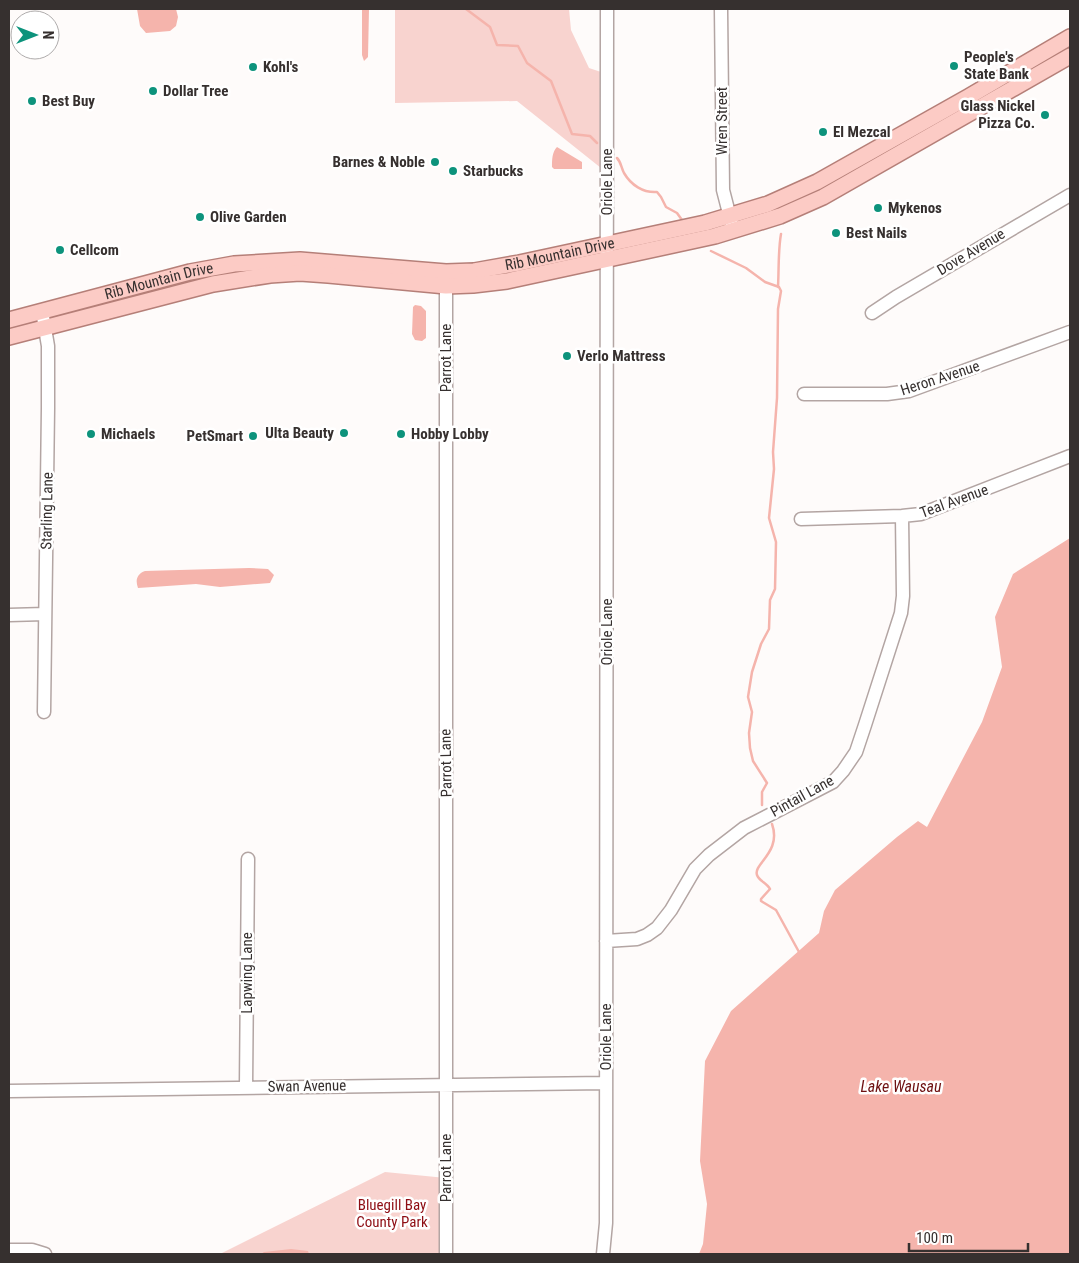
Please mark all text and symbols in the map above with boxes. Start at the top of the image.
north arrow [10,10,60,60]
text: N [40,31,56,39]
place label: People's State Bank [964,48,1030,83]
place label: Kohl's [263,58,298,76]
marker: People's State Bank [948,60,960,72]
marker: Kohl's [247,61,259,73]
place label: Dollar Tree [163,82,228,100]
marker: Dollar Tree [147,85,159,97]
street label: Wren Street [713,87,731,155]
place label: Best Buy [42,92,95,110]
marker: Best Buy [26,95,38,107]
place label: Glass Nickel Pizza Co. [960,97,1035,132]
marker: Glass Nickel Pizza Co. [1039,109,1051,121]
place label: El Mezcal [833,123,891,141]
marker: El Mezcal [817,126,829,138]
street label: Oriole Lane [598,148,616,216]
place label: Barnes & Noble [333,153,425,171]
marker: Barnes & Noble [429,156,441,168]
place label: Starbucks [463,162,524,180]
marker: Starbucks [447,165,459,177]
place label: Mykenos [888,199,942,217]
marker: Mykenos [872,202,884,214]
place label: Olive Garden [210,208,287,226]
marker: Olive Garden [194,211,206,223]
place label: Best Nails [846,224,907,242]
street label: Dove Avenue [934,225,1008,279]
marker: Best Nails [830,227,842,239]
street label: Rib Mountain Drive [504,234,616,274]
place label: Cellcom [70,241,119,259]
marker: Cellcom [54,244,66,256]
street label: Rib Mountain Drive [103,259,215,303]
street label: Parrot Lane [437,324,455,392]
place label: Verlo Mattress [577,347,666,365]
marker: Verlo Mattress [561,350,573,362]
street label: Heron Avenue [898,357,982,399]
place label: Ulta Beauty [265,424,334,442]
place label: Michaels [101,425,155,443]
place label: Hobby Lobby [411,425,489,443]
place label: PetSmart [187,427,243,445]
marker: Ulta Beauty [338,427,350,439]
marker: Michaels [85,428,97,440]
marker: Hobby Lobby [395,428,407,440]
marker: PetSmart [247,430,259,442]
street label: Starling Lane [37,472,57,550]
street label: Teal Avenue [917,480,991,522]
street label: Oriole Lane [598,598,616,666]
street label: Parrot Lane [436,729,456,797]
street label: Pintail Lane [767,771,837,821]
street label: Lapwing Lane [238,932,256,1014]
street label: Oriole Lane [597,1003,615,1071]
street label: Swan Avenue [268,1076,346,1096]
water label: Lake Wausau [860,1077,942,1096]
street label: Parrot Lane [437,1134,455,1202]
park label: Bluegill Bay County Park [356,1196,428,1231]
scale bar [909,1220,1028,1252]
text: 100 m [916,1229,953,1247]

